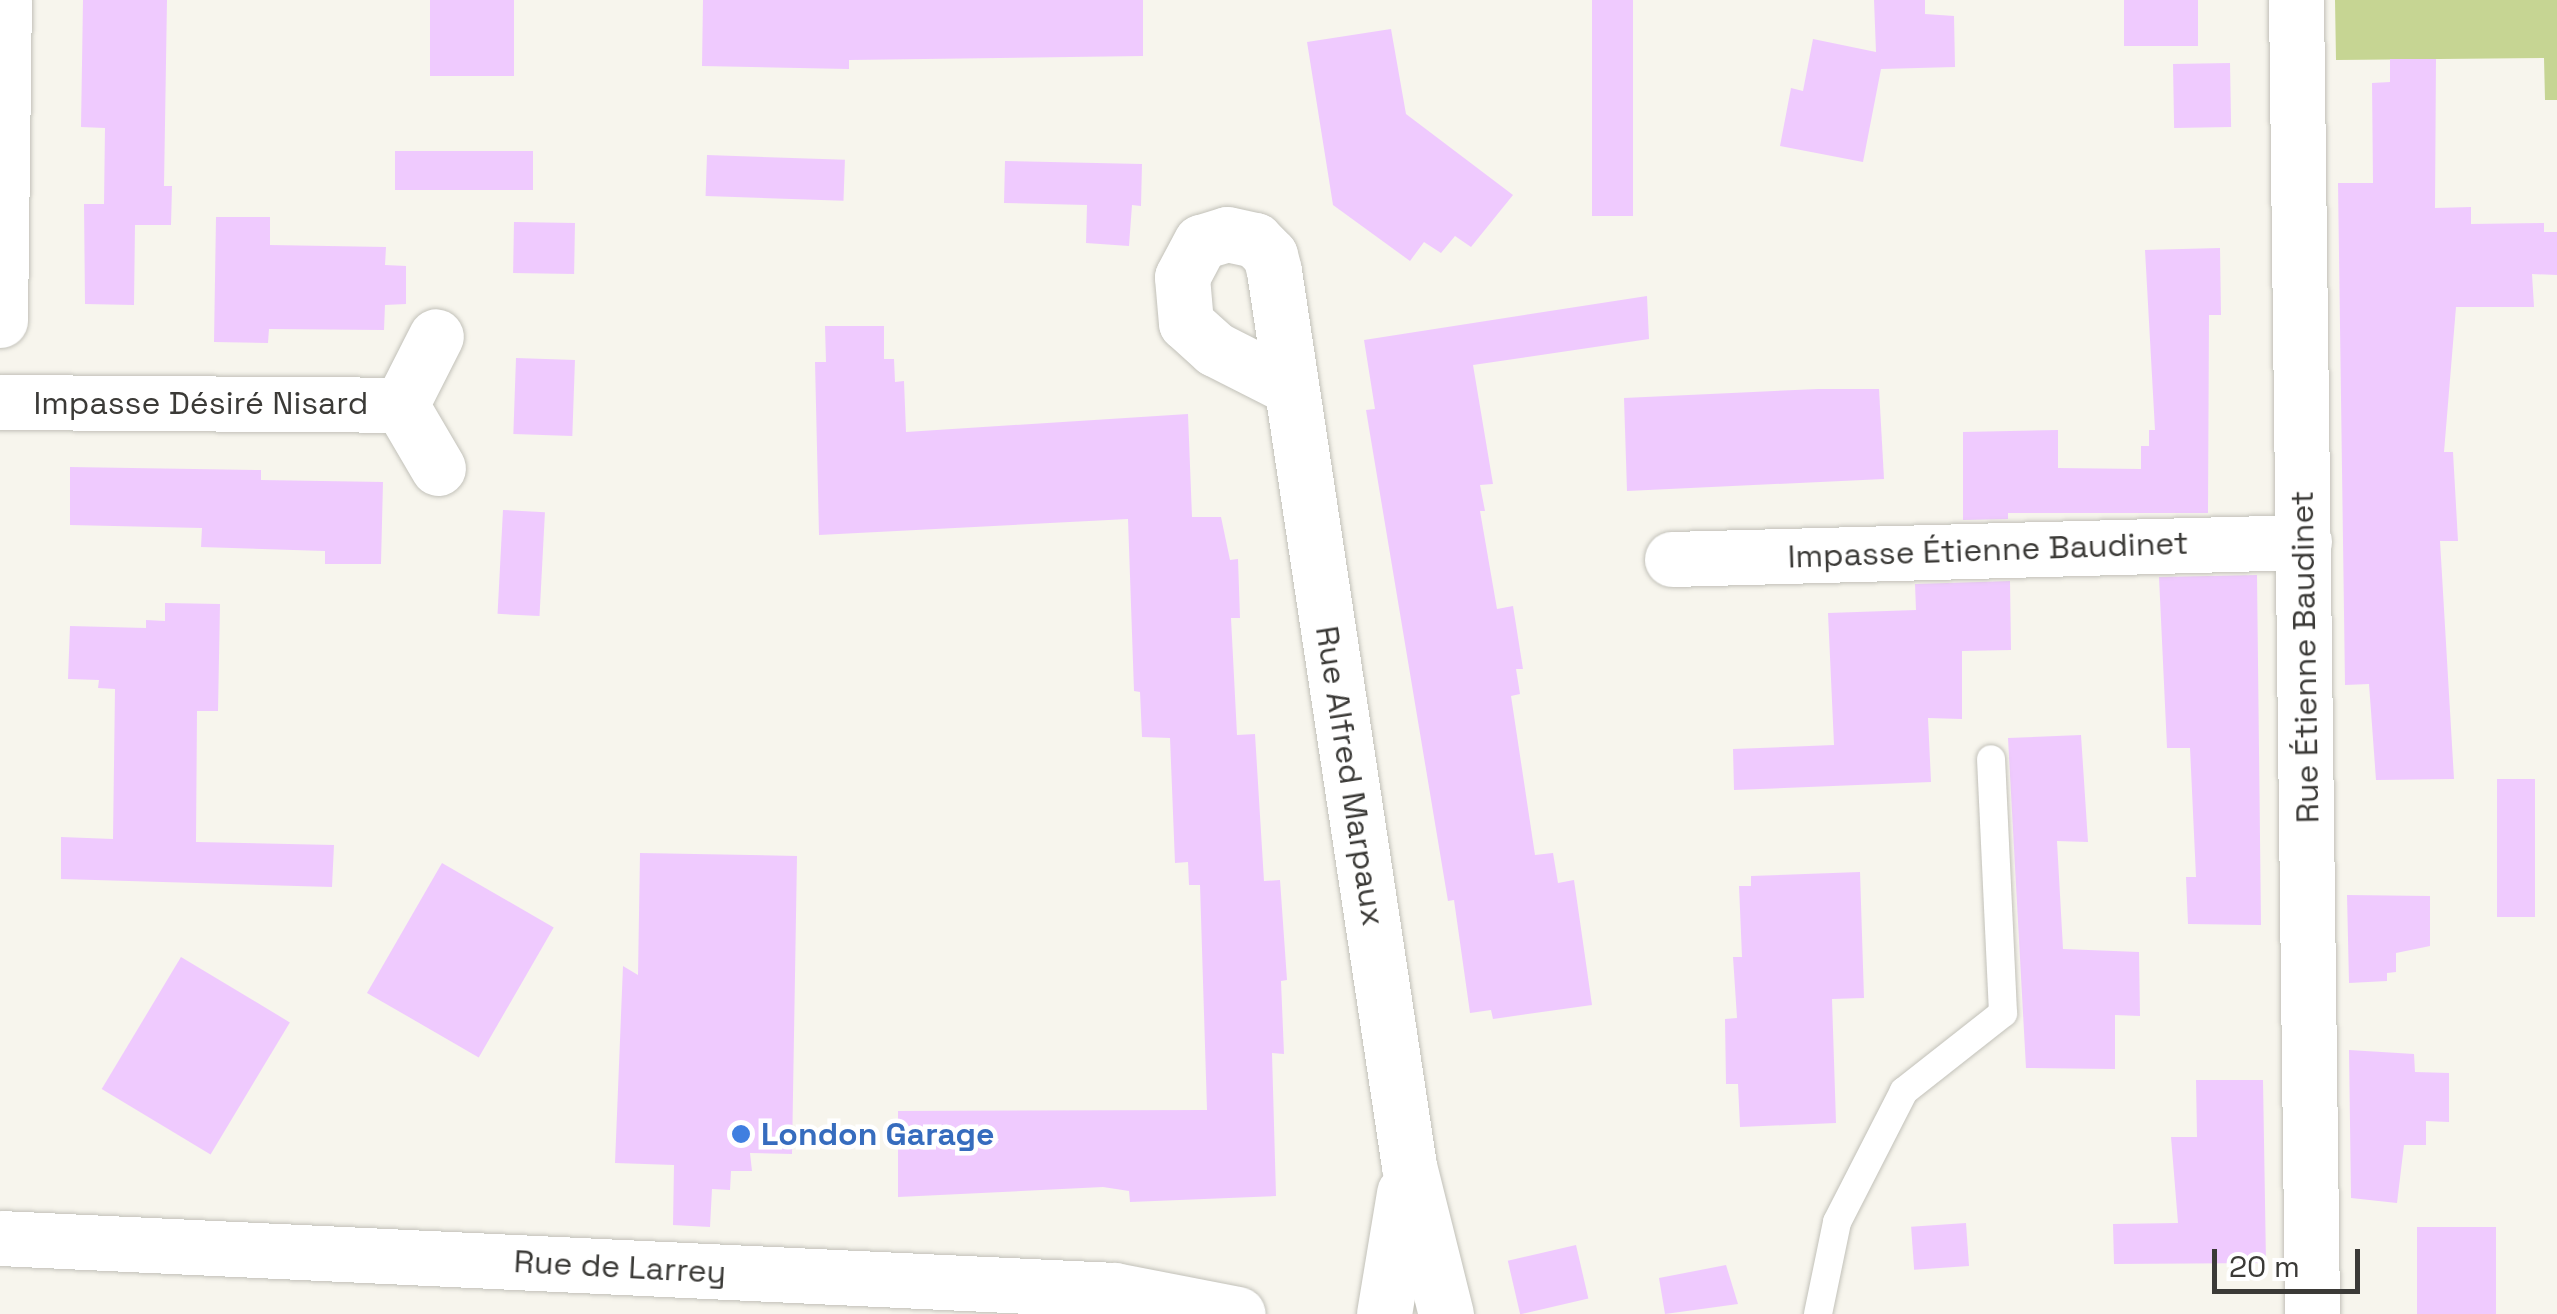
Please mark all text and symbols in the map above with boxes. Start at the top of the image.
street label: Impasse Désiré Nisard [34,384,368,422]
street label: Rue Étienne Baudinet [2283,490,2327,824]
street label: Impasse Étienne Baudinet [1787,524,2189,576]
street label: Rue Alfred Marpaux [1307,623,1393,929]
place label: London Garage [761,1115,995,1153]
marker: London Garage [730,1123,752,1145]
scale bar [2217,1229,2364,1291]
street label: Rue de Larrey [513,1242,727,1292]
text: 20 m [2229,1247,2300,1286]

